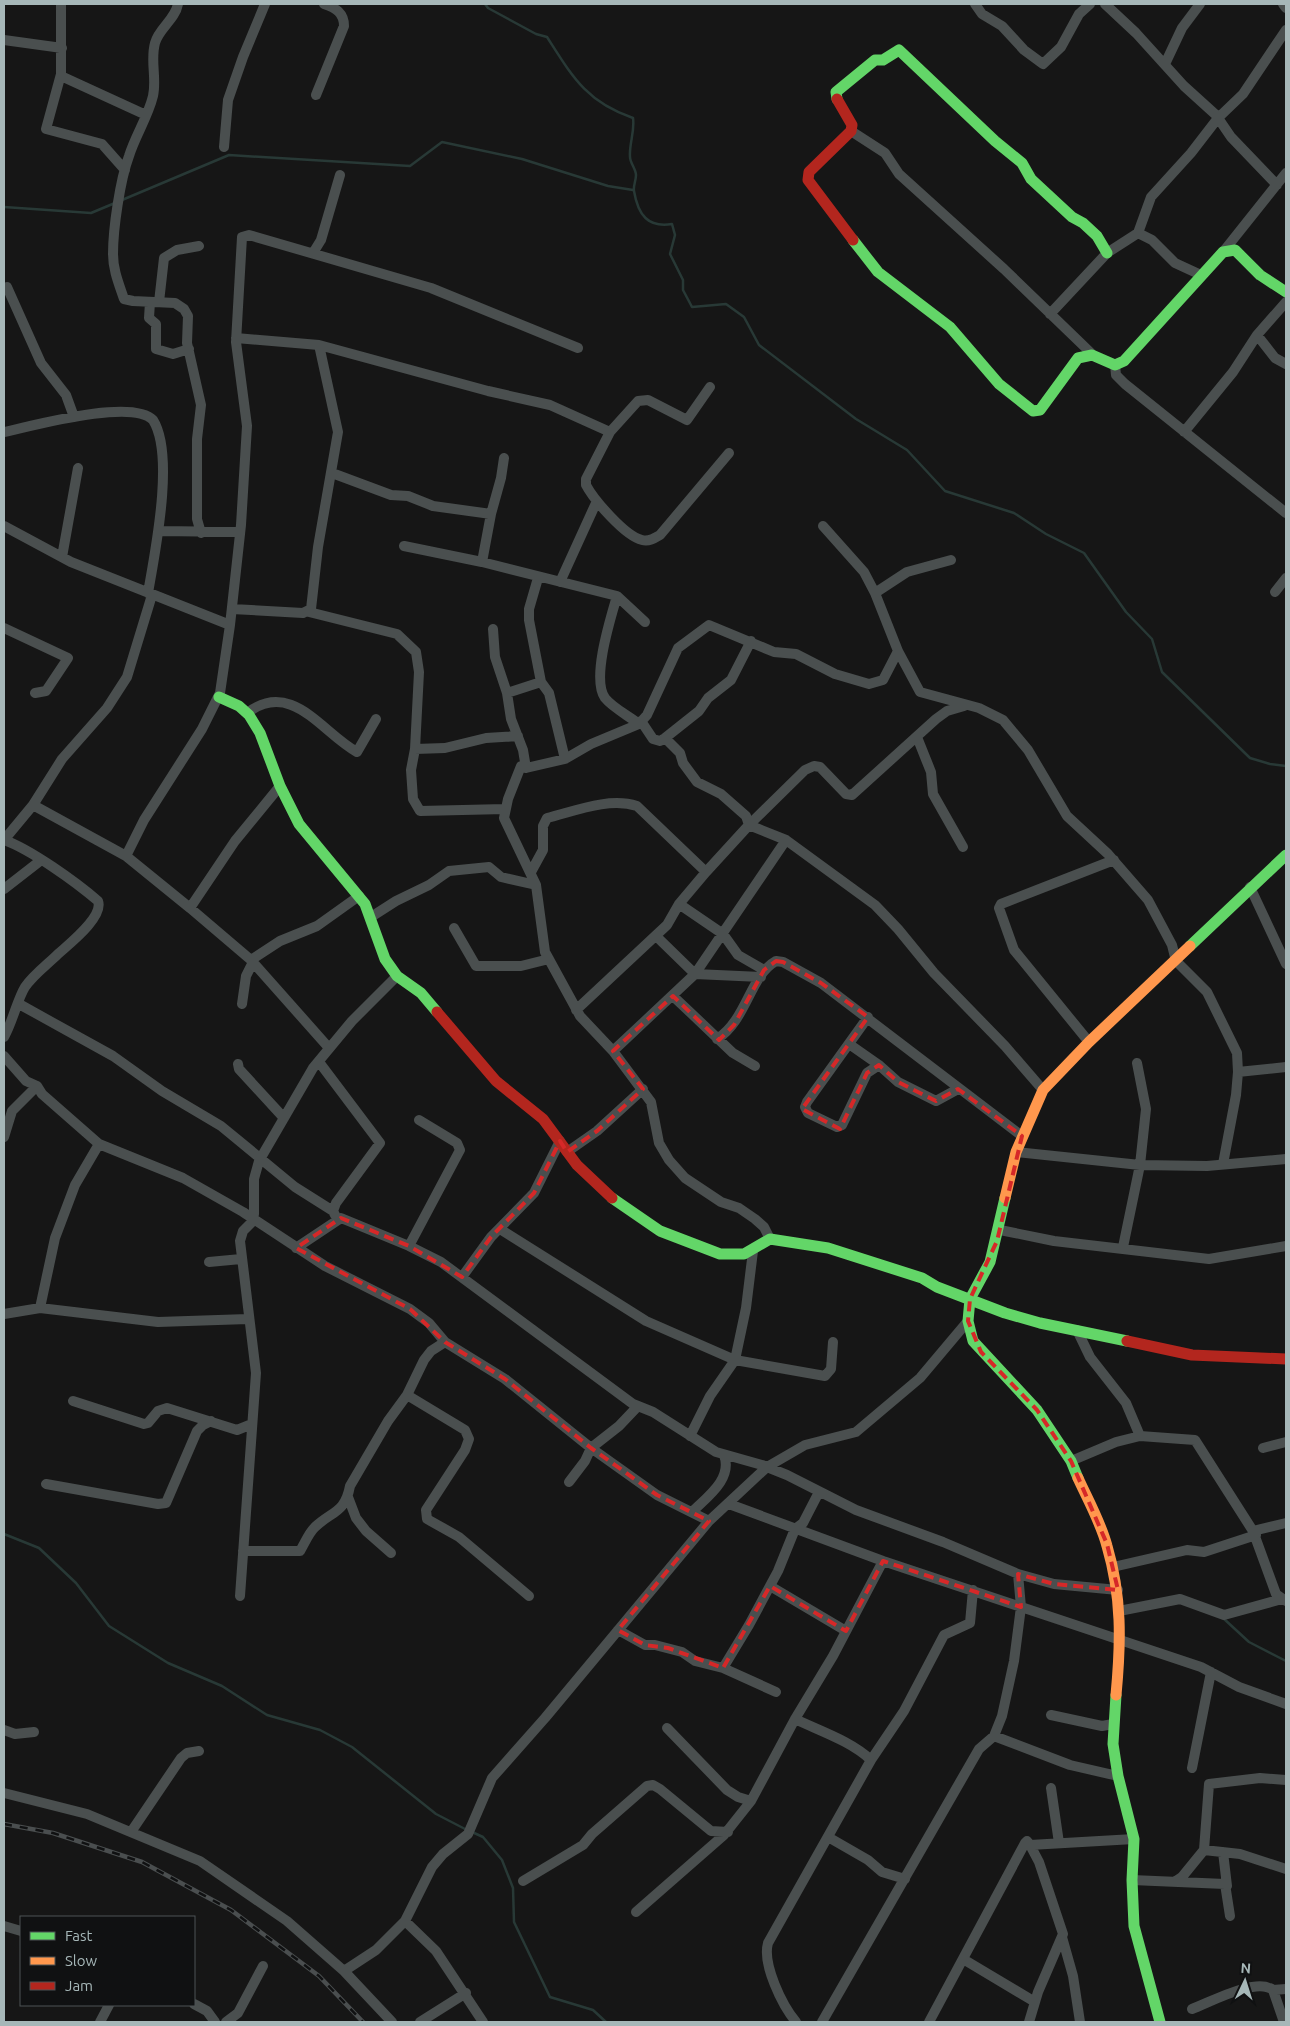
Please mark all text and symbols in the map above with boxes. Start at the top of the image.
legend [20,1916,195,2006]
text: Fast [65,1927,93,1944]
text: Slow [65,1952,98,1969]
north arrow [1220,1956,1270,2006]
text: N [1240,1960,1252,1976]
text: Jam [65,1977,93,1994]

